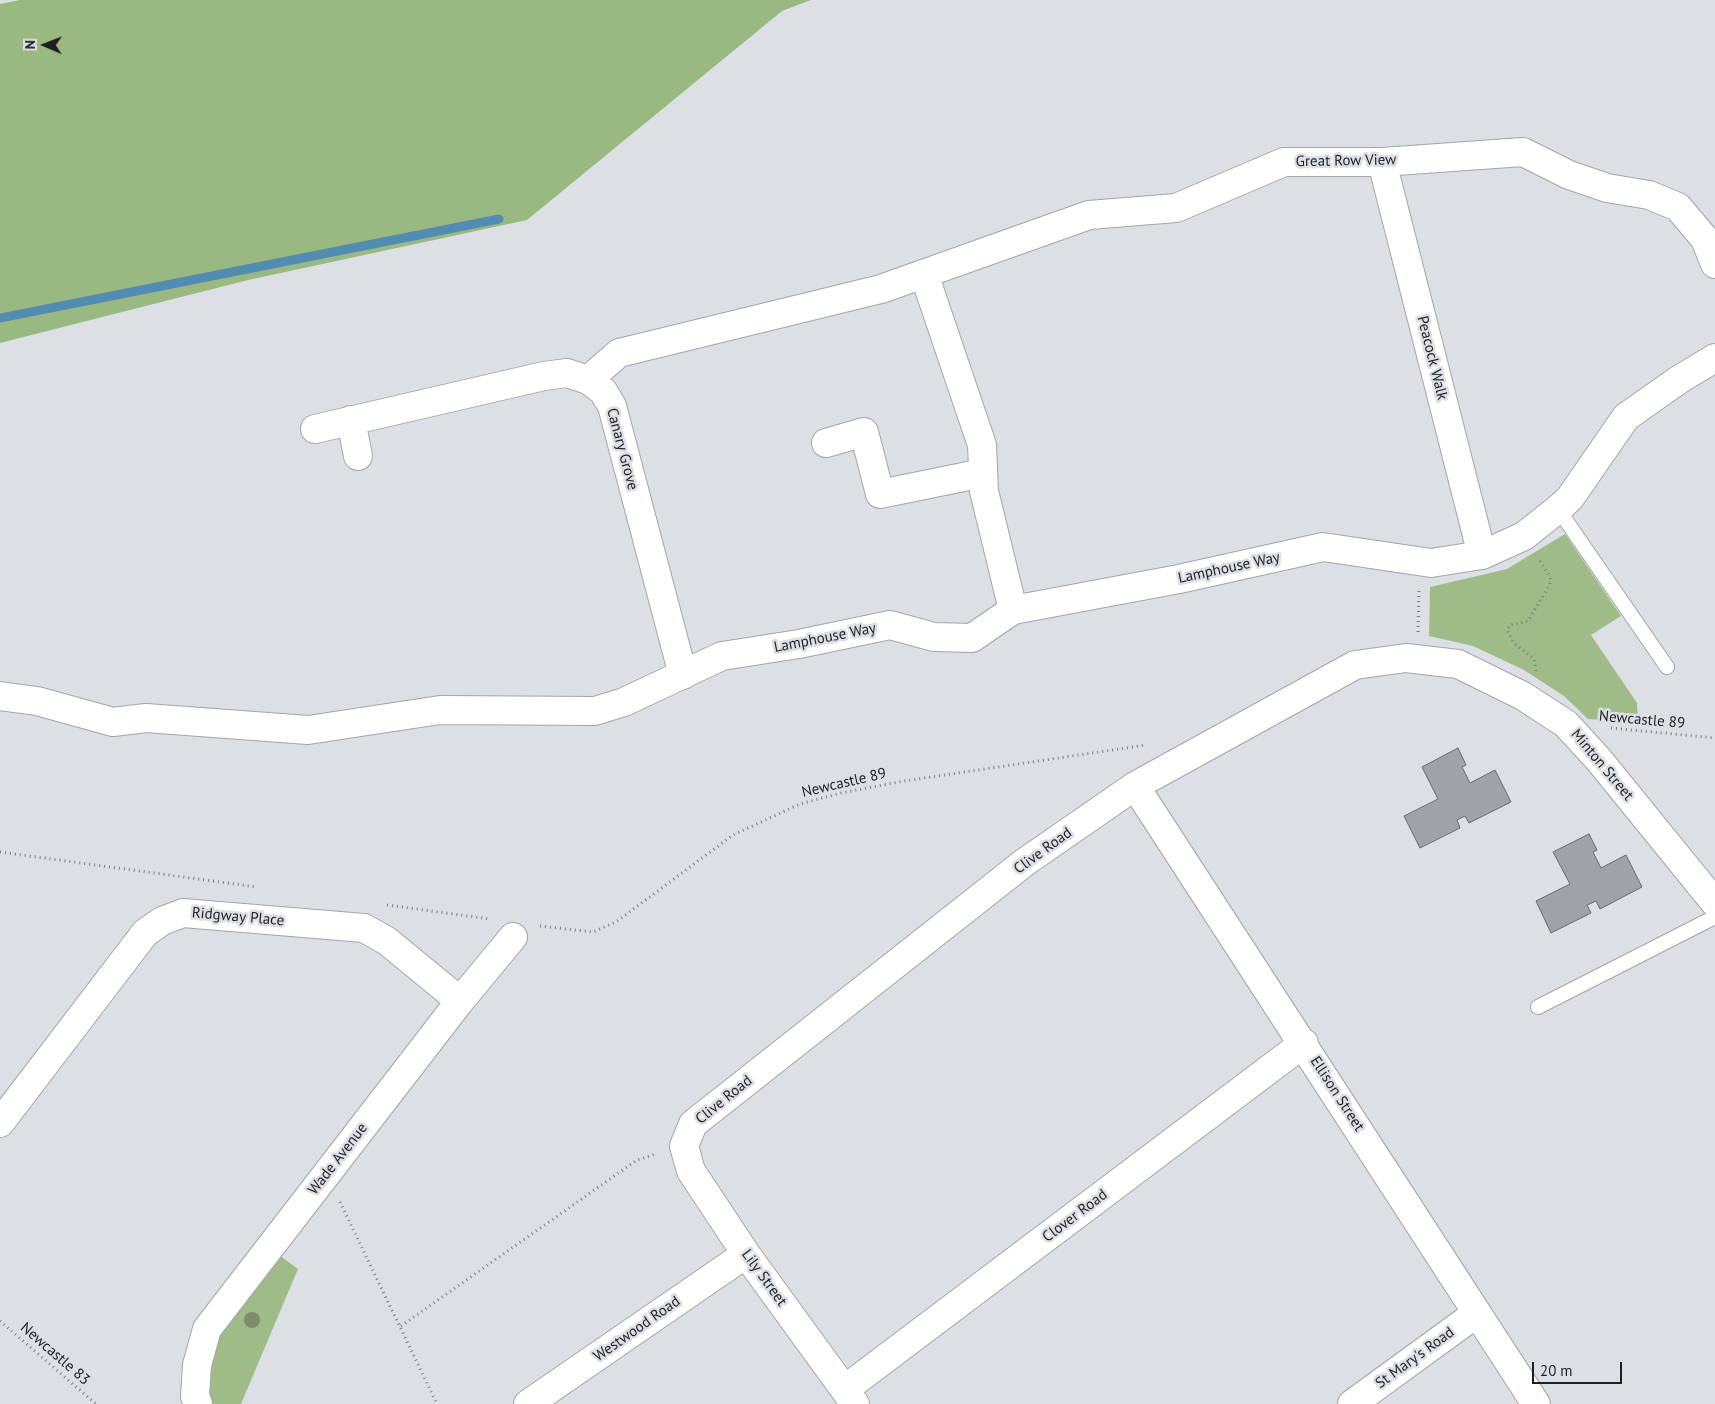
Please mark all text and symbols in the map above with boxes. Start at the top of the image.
north arrow [20,20,70,70]
text: N [21,40,39,50]
street label: Great Row View [1296,151,1396,171]
street label: Peacock Walk [1413,314,1451,402]
street label: Canary Grove [602,406,642,492]
street label: Lamphouse Way [1176,548,1282,588]
street label: Lamphouse Way [772,619,878,657]
street label: Newcastle 89 [1598,707,1686,733]
street label: Minton Street [1567,726,1637,804]
street label: Newcastle 89 [800,765,888,801]
street label: Clive Road [1010,824,1076,878]
street label: Ridgway Place [191,904,285,930]
street label: Ellison Street [1306,1053,1368,1135]
street label: Clive Road [692,1072,756,1128]
street label: Wade Avenue [305,1120,371,1198]
street label: Clover Road [1039,1186,1111,1246]
street label: Lily Street [737,1246,791,1310]
street label: Westwood Road [590,1292,684,1366]
street label: Newcastle 83 [17,1319,93,1389]
street label: St Mary's Road [1372,1323,1458,1393]
scale bar [1535,1352,1625,1384]
text: 20 m [1540,1361,1573,1380]

